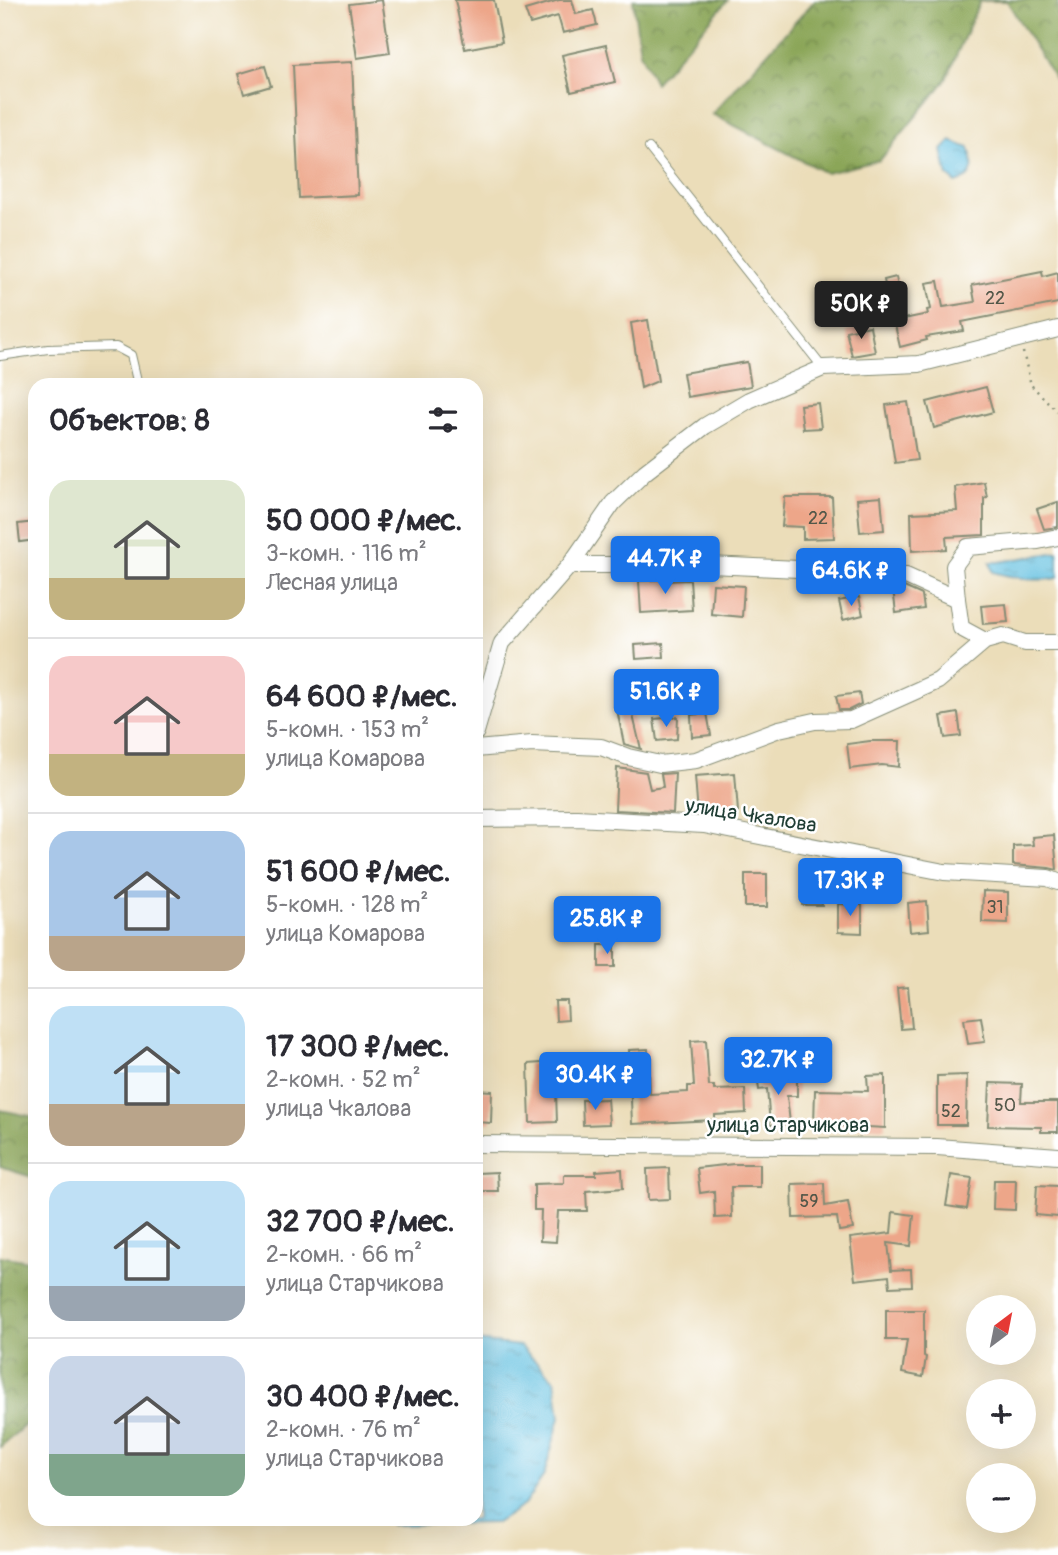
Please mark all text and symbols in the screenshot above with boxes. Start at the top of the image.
pin: 50K ₽ [812,282,910,341]
house number: 22 [985,287,1005,310]
text: 50K ₽ [831,289,891,318]
icon: filters [424,401,462,439]
text: Объектов: 8 [49,402,210,439]
text: 50 000 ₽/мес. [266,502,462,539]
house number: 22 [808,507,828,530]
icon: home [105,508,189,592]
pin: 44.7K ₽ [600,536,730,596]
text: 3-комн. · 116 m² [266,539,427,568]
text: 44.7K ₽ [627,544,703,573]
pin: 64.6K ₽ [786,548,916,608]
text: 64.6K ₽ [812,556,890,585]
text: Лесная улица [266,568,398,597]
pin: 51.6K ₽ [601,670,731,729]
text: 51.6K ₽ [630,677,702,706]
text: 64 600 ₽/мес. [266,678,457,715]
icon: home [105,684,189,768]
text: 5-комн. · 153 m² [266,715,429,744]
text: улица Комарова [266,744,425,773]
street label: улица Чкалова [682,792,818,839]
text: 51 600 ₽/мес. [266,853,451,890]
pin: 17.3K ₽ [785,858,915,918]
icon: home [105,859,189,943]
text: 17.3K ₽ [814,866,886,895]
text: 5-комн. · 128 m² [266,890,428,919]
house number: 31 [986,896,1004,919]
pin: 25.8K ₽ [542,897,672,956]
text: 25.8K ₽ [570,904,644,933]
text: улица Комарова [266,919,425,948]
text: 17 300 ₽/мес. [266,1028,449,1065]
icon: home [105,1034,189,1118]
pin: 32.7K ₽ [713,1038,843,1097]
text: 32.7K ₽ [740,1045,816,1074]
pin: 30.4K ₽ [530,1052,660,1112]
text: 30.4K ₽ [555,1060,635,1089]
text: 2-комн. · 52 m² [266,1065,421,1094]
text: улица Чкалова [266,1094,411,1123]
house number: 50 [994,1094,1016,1117]
house number: 52 [941,1100,961,1123]
street label: улица Старчикова [706,1112,869,1139]
house number: 59 [799,1190,819,1213]
text: 32 700 ₽/мес. [266,1203,455,1240]
icon: home [105,1209,189,1293]
text: 2-комн. · 66 m² [266,1240,422,1269]
text: улица Старчикова [266,1269,444,1298]
north arrow [966,1295,1036,1365]
map controls [966,1295,1036,1533]
text: 30 400 ₽/мес. [266,1378,460,1415]
button: + [966,1379,1036,1449]
icon: home [105,1384,189,1468]
text: 2-комн. · 76 m² [266,1415,421,1444]
text: улица Старчикова [266,1444,444,1473]
button: − [966,1463,1036,1533]

